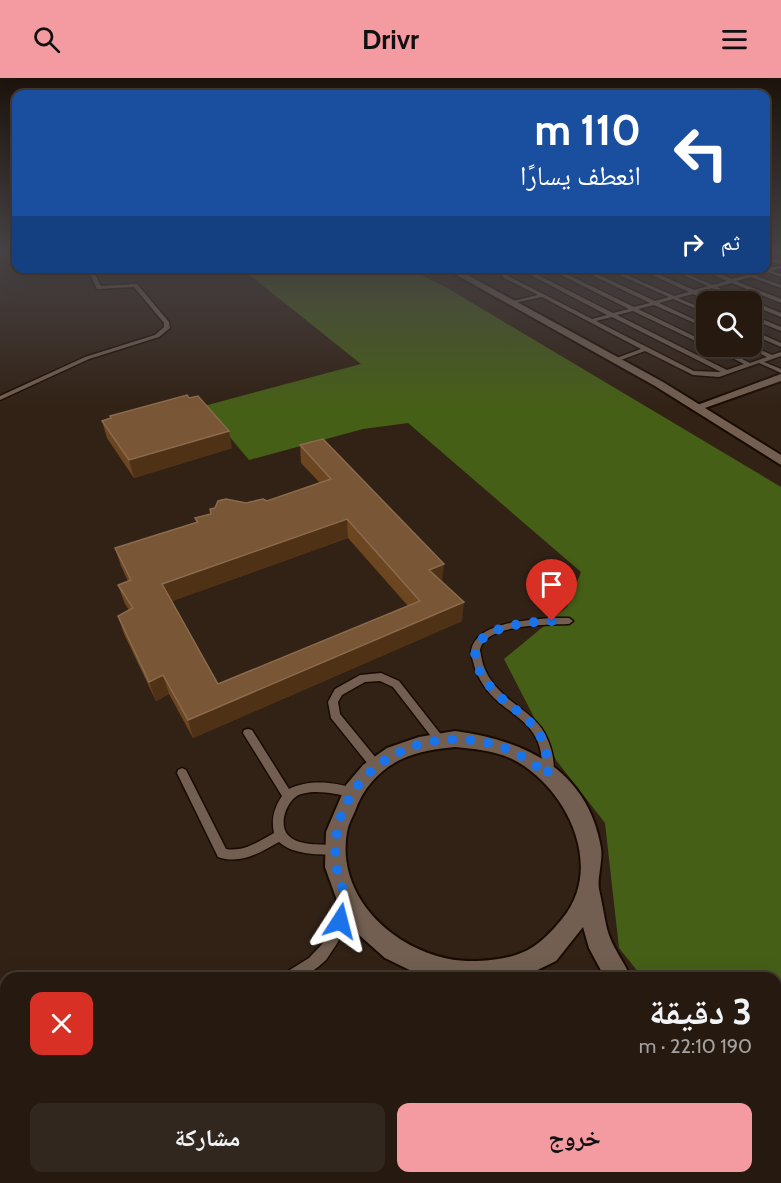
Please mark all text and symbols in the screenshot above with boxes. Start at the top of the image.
icon: search [30,23,63,56]
text: Drivr [362,23,419,56]
icon: menu [718,23,751,56]
text: 110 m [534,104,641,156]
icon: left [662,114,740,192]
text: انعطف يسارًا [520,159,641,192]
icon: right [676,228,709,261]
text: ثم [721,229,740,256]
map controls [696,291,762,357]
button: search [696,291,762,357]
pin [526,559,577,621]
icon: arrive [535,568,568,601]
position arrow [308,889,372,953]
text: 3 دقيقة [649,989,752,1033]
button: close [30,992,93,1055]
text: 190 m · 22:10 [639,1034,752,1058]
button: مشاركة [30,1103,385,1172]
button: خروج [397,1103,752,1172]

